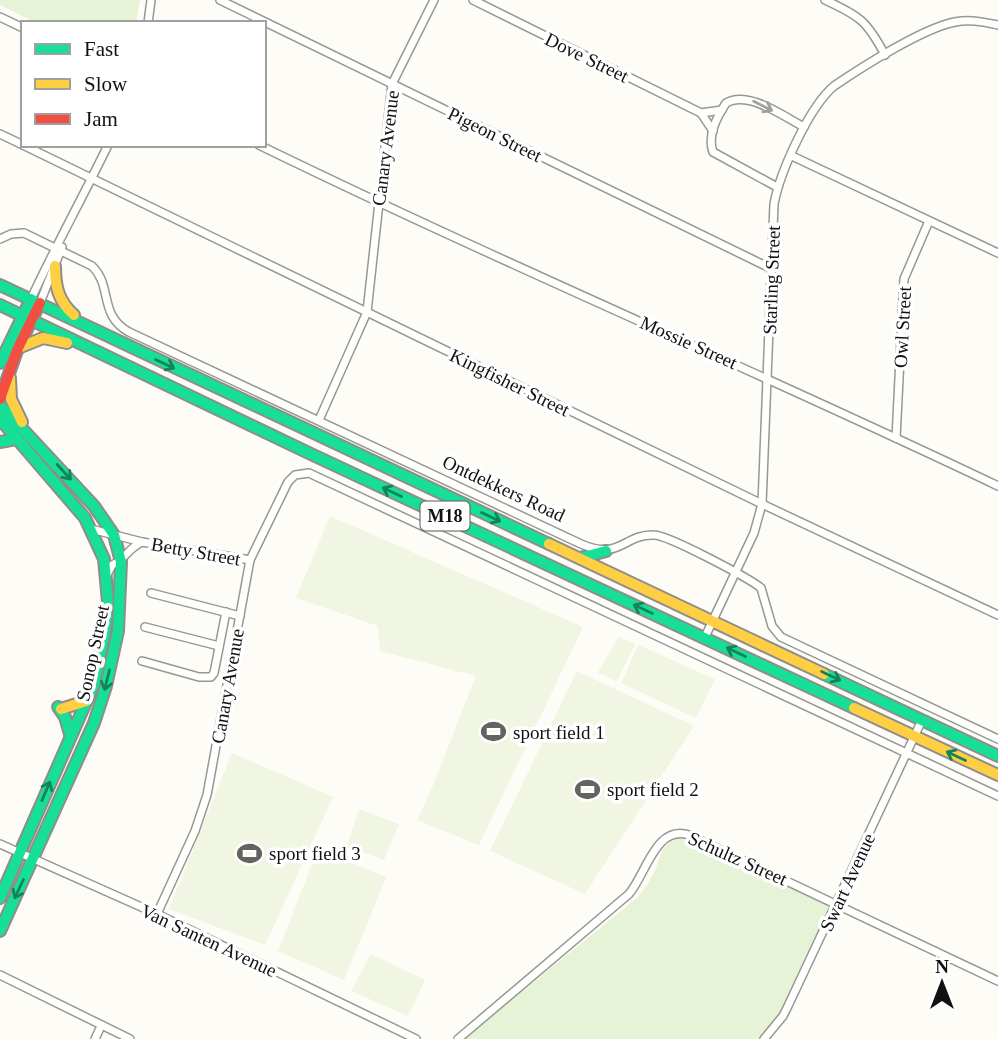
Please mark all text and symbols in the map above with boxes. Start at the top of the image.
legend [21,21,266,147]
street label: Dove Street [542,28,633,87]
text: Fast [84,37,119,61]
text: Slow [84,72,128,96]
street label: Canary Avenue [368,89,403,207]
one-way arrow [752,100,773,113]
street label: Pigeon Street [444,103,546,167]
text: Jam [84,107,118,131]
street label: Starling Street [759,224,784,335]
street label: Owl Street [890,285,915,368]
street label: Mossie Street [637,312,741,373]
street label: Kingfisher Street [447,344,574,421]
one-way arrow [154,357,175,371]
street label: Ontdekkers Road [439,451,569,526]
one-way arrow [56,463,72,481]
one-way arrow [382,485,404,498]
road number: M18 [420,502,470,530]
one-way arrow [480,511,501,524]
street label: Betty Street [150,533,243,570]
one-way arrow [633,601,654,615]
street label: Sonop Street [72,602,113,703]
street label: Canary Avenue [207,627,248,745]
one-way arrow [726,645,747,658]
one-way arrow [100,668,113,690]
one-way arrow [820,670,841,683]
sports icon: sport field 1 [479,718,507,746]
place label: sport field 1 [513,722,605,743]
one-way arrow [946,748,967,761]
sports icon: sport field 2 [573,775,601,803]
place label: sport field 2 [607,779,699,800]
one-way arrow [40,780,53,802]
street label: Schultz Street [685,827,791,890]
street label: Swart Avenue [816,830,879,935]
sports icon: sport field 3 [235,839,263,867]
place label: sport field 3 [269,843,361,864]
one-way arrow [12,878,25,899]
street label: Van Santen Avenue [138,900,280,981]
north arrow [907,948,977,1018]
text: N [935,956,949,977]

